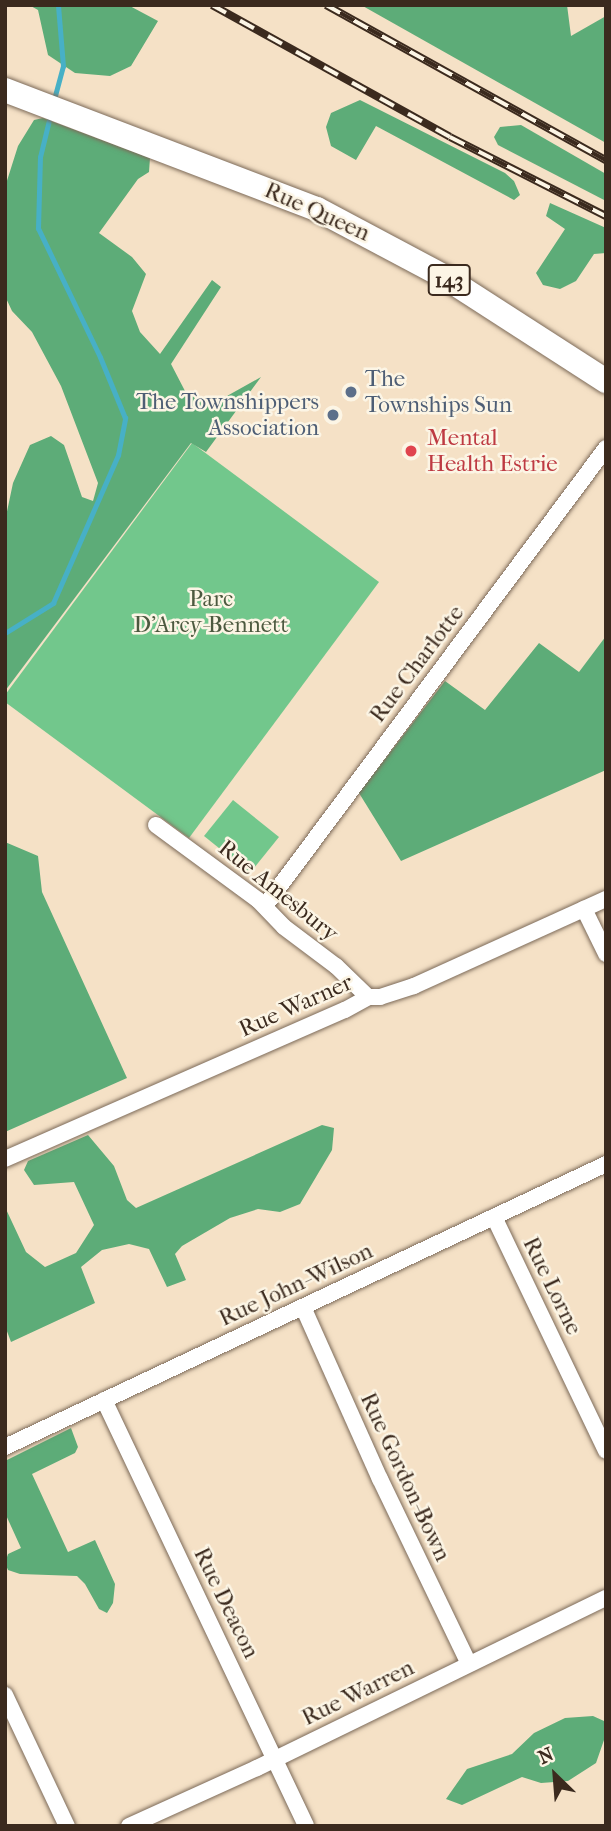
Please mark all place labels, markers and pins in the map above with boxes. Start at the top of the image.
place label: The Townships Sun [365,365,512,419]
marker: The Townships Sun [343,384,359,400]
place label: The Townshippers Association [136,388,319,442]
marker: The Townshippers Association [325,407,341,423]
place label: Mental Health Estrie [427,424,558,478]
marker: Mental Health Estrie [401,441,421,461]

